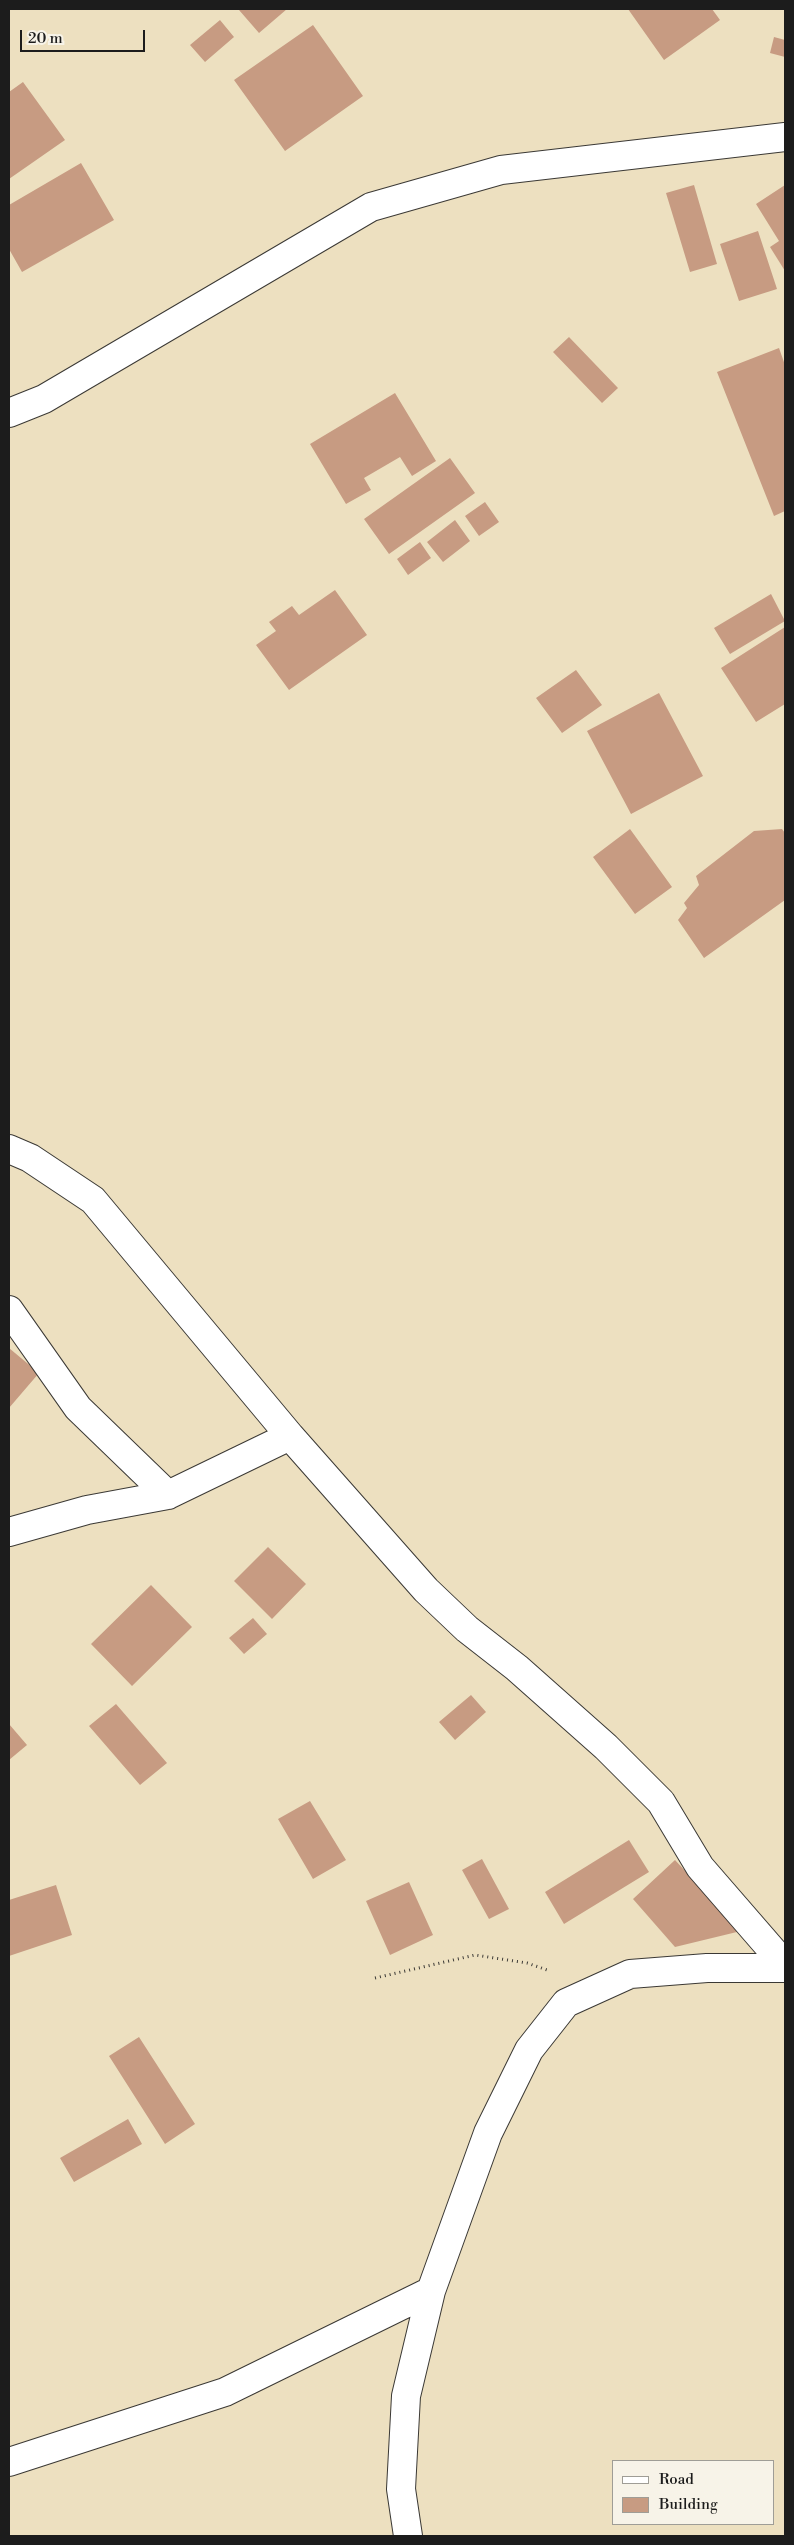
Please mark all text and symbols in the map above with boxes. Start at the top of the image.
scale bar [22,20,148,52]
text: 20 m [28,29,63,48]
legend [612,2460,774,2525]
text: Road [659,2470,694,2489]
text: Building [659,2495,718,2514]

